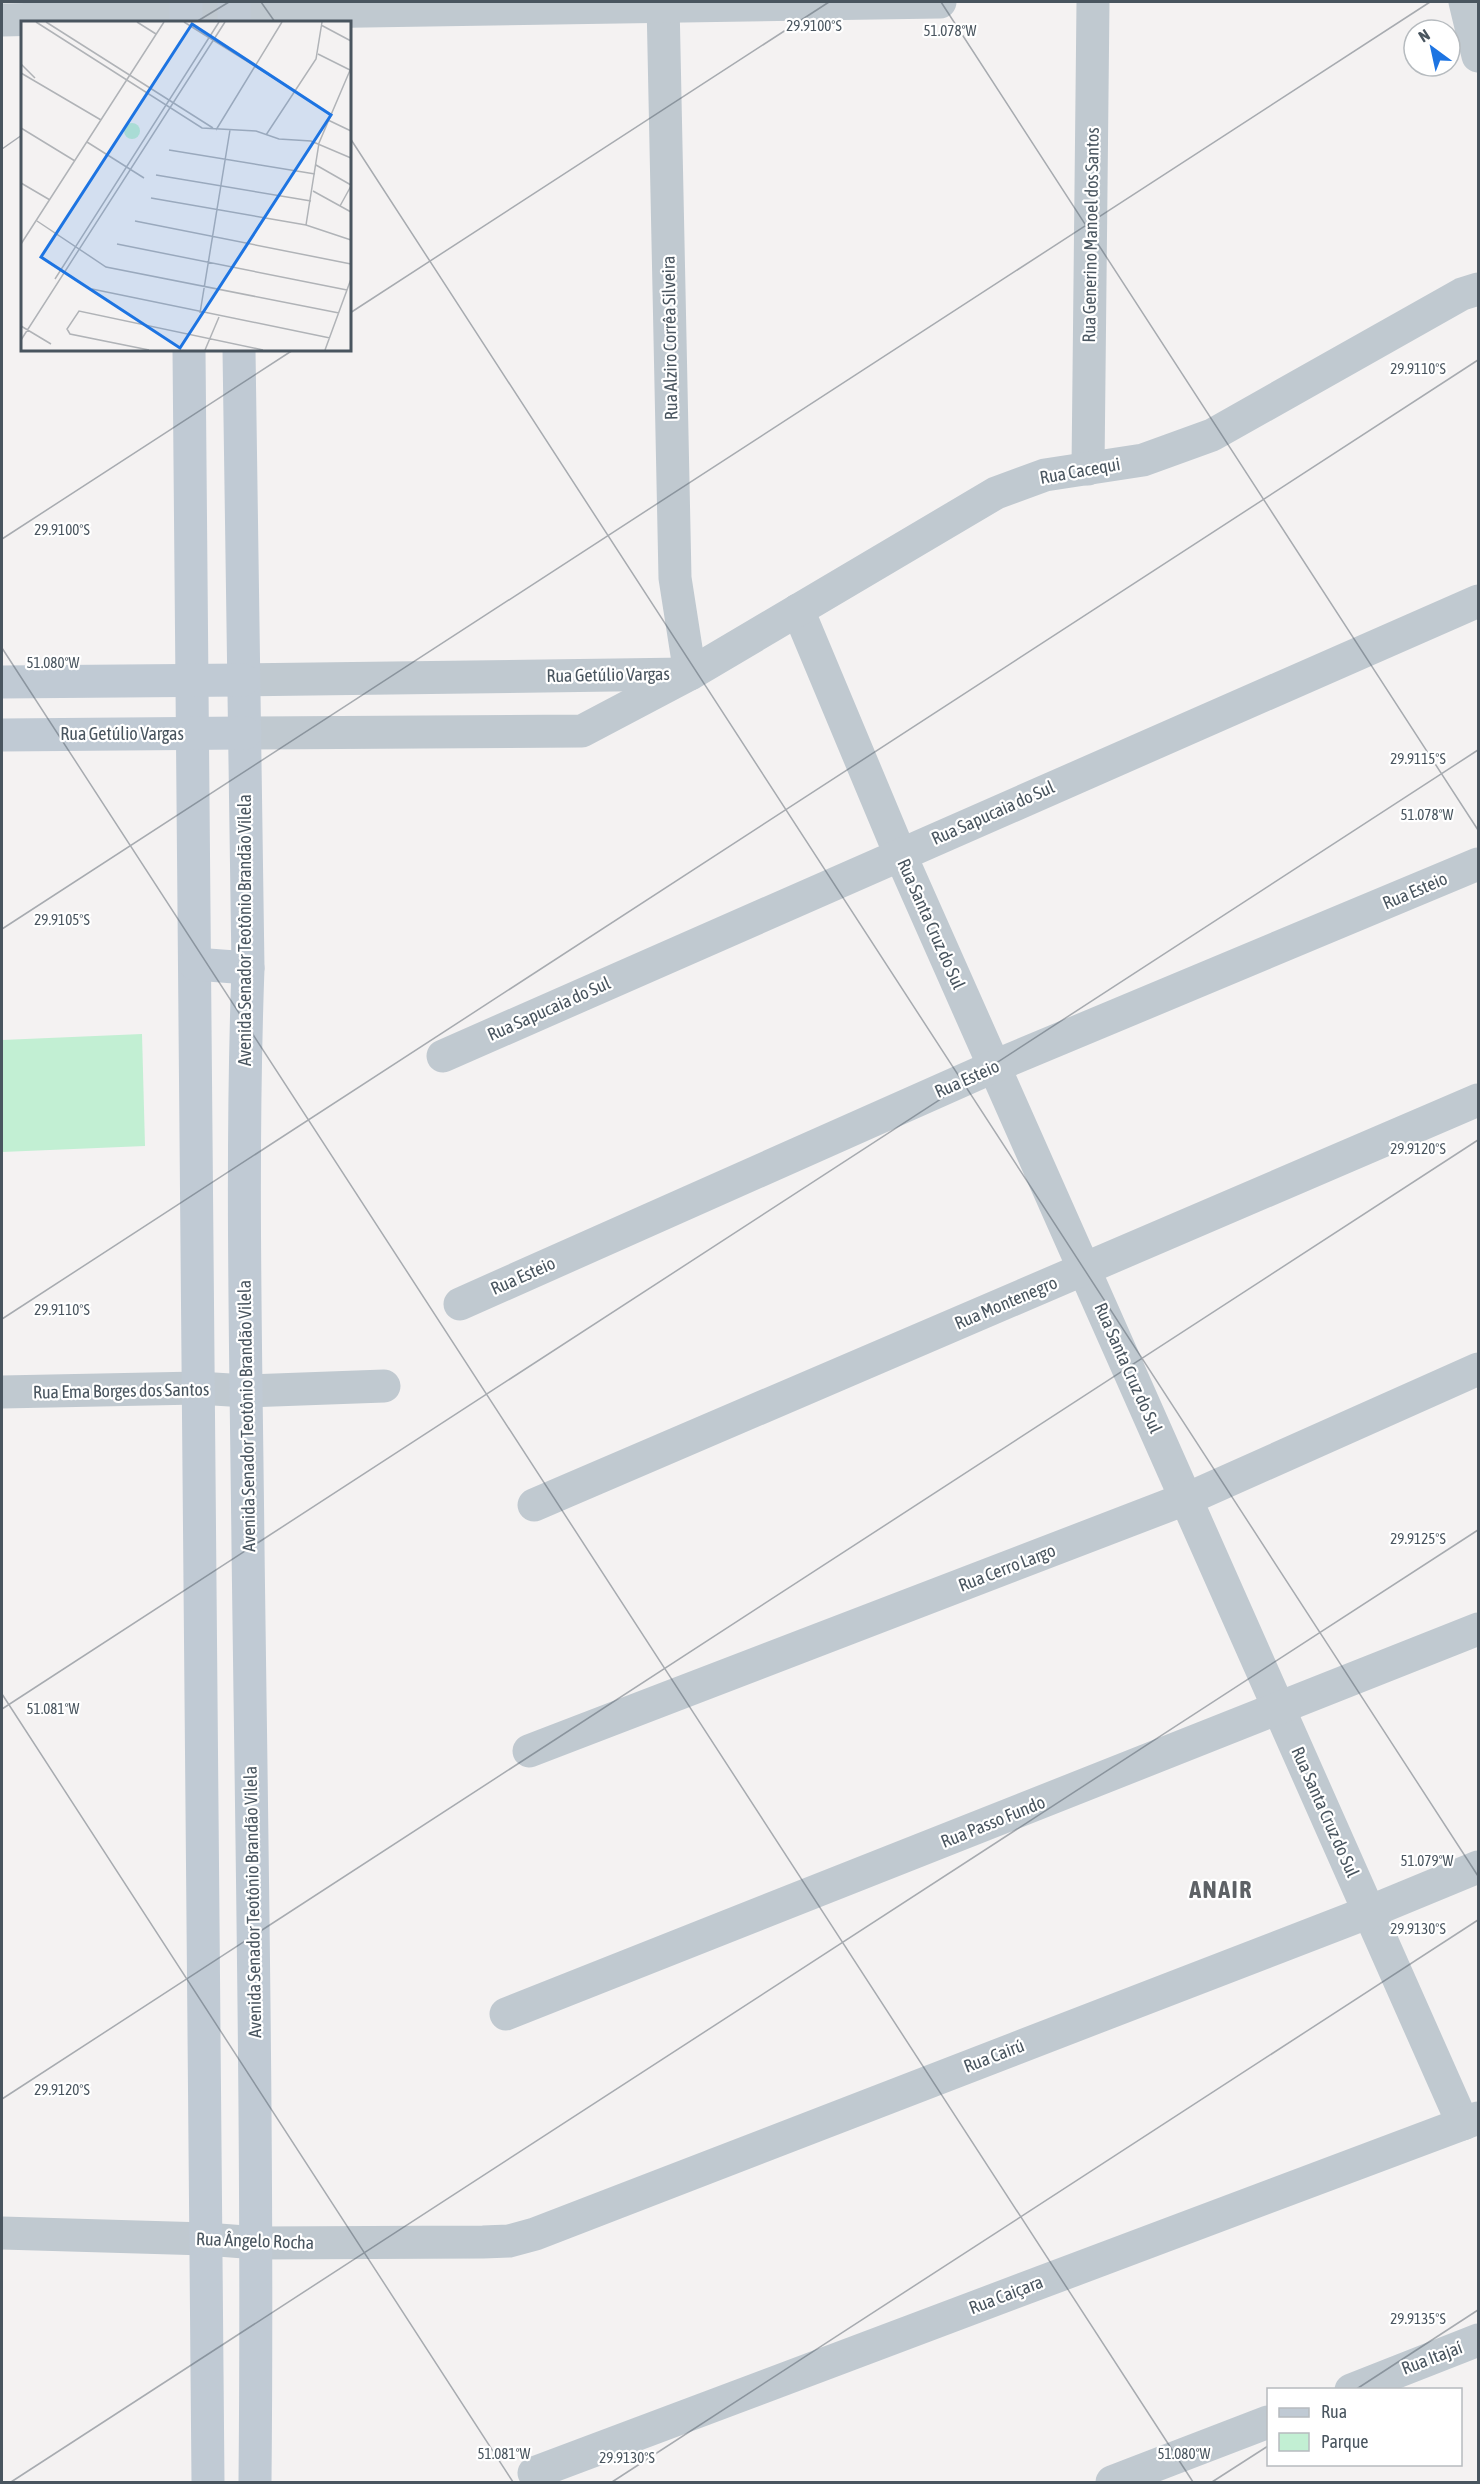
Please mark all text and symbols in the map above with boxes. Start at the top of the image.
text: 29.9100°S [786,17,842,34]
north arrow [1402,18,1462,78]
inset map [21,21,351,351]
text: 51.078°W [924,22,977,39]
text: N [1415,25,1433,46]
street label: Rua Generino Manoel dos Santos [1078,127,1103,343]
street label: Rua Alziro Corrêa Silveira [658,256,681,420]
text: 29.9110°S [1390,360,1446,377]
street label: Rua Cacequi [1038,453,1122,488]
text: 29.9100°S [34,521,90,538]
text: 51.080°W [27,654,80,671]
street label: Rua Getúlio Vargas [546,663,670,686]
street label: Rua Getúlio Vargas [60,723,184,744]
text: 29.9115°S [1390,750,1446,767]
street label: Rua Sapucaia do Sul [928,776,1058,849]
street label: Avenida Senador Teotônio Brandão Vilela [234,794,255,1066]
text: 51.078°W [1401,806,1454,823]
street label: Rua Santa Cruz do Sul [893,855,970,993]
street label: Rua Esteio [1379,868,1450,914]
text: 29.9105°S [34,911,90,928]
street label: Rua Sapucaia do Sul [484,972,614,1045]
street label: Rua Esteio [931,1055,1002,1102]
text: 29.9120°S [1390,1140,1446,1157]
street label: Rua Esteio [487,1252,558,1299]
street label: Rua Montenegro [951,1272,1060,1334]
street label: Avenida Senador Teotônio Brandão Vilela [234,1280,259,1552]
street label: Rua Santa Cruz do Sul [1090,1299,1167,1437]
text: 29.9110°S [34,1301,90,1318]
street label: Rua Ema Borges dos Santos [33,1378,209,1403]
text: 29.9125°S [1390,1530,1446,1547]
street label: Rua Cerro Largo [955,1539,1058,1596]
text: 51.081°W [27,1700,80,1717]
street label: Rua Santa Cruz do Sul [1287,1743,1364,1881]
street label: Avenida Senador Teotônio Brandão Vilela [240,1766,265,2038]
street label: Rua Passo Fundo [938,1791,1048,1852]
text: 51.079°W [1401,1852,1454,1869]
district label: ANAIR [1188,1876,1253,1903]
text: 29.9130°S [1390,1920,1446,1937]
street label: Rua Cairú [961,2034,1027,2077]
text: 29.9120°S [34,2081,90,2098]
street label: Rua Ângelo Rocha [195,2228,315,2253]
street label: Rua Caiçara [966,2271,1046,2318]
text: 29.9135°S [1390,2310,1446,2327]
street label: Rua Itajaí [1398,2336,1465,2379]
legend [1267,2388,1462,2466]
text: Rua [1321,2401,1347,2422]
text: Parque [1321,2431,1369,2452]
text: 51.081°W [478,2445,531,2462]
text: 51.080°W [1158,2445,1211,2462]
text: 29.9130°S [599,2449,655,2466]

